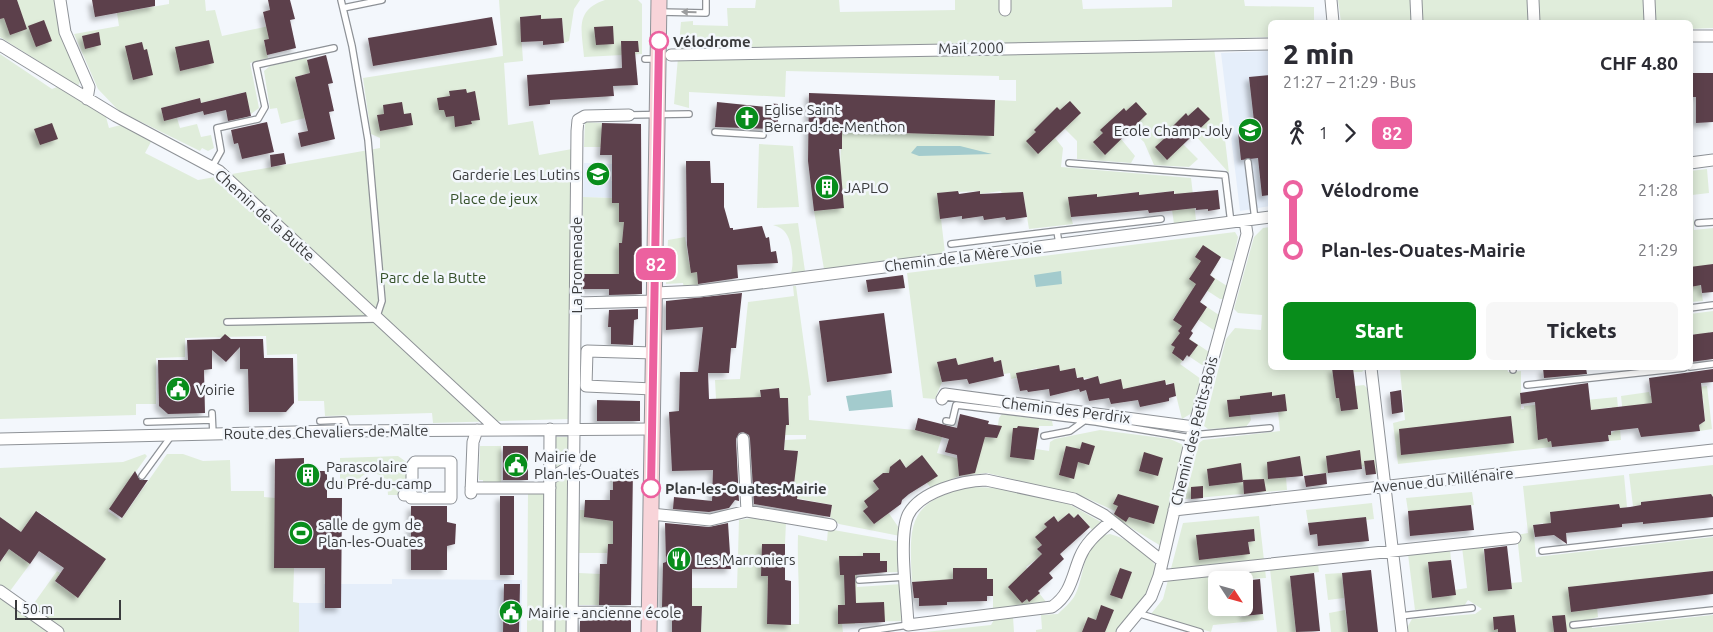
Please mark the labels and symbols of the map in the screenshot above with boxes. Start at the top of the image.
one-way arrow [680,8,696,16]
marker: Vélodrome [649,31,669,51]
place label: Vélodrome [673,33,751,50]
street label: Mail 2000 [938,39,1004,57]
place label: Eglise Saint Bernard-de-Menthon [764,101,906,135]
church icon: Eglise Saint Bernard-de-Menthon [734,105,760,131]
school or university icon: Ecole Champ-Joly [1237,117,1263,143]
place label: Ecole Champ-Joly [1114,122,1232,139]
school or university icon: Garderie Les Lutins [585,161,611,187]
street label: Chemin de la Butte [212,166,318,264]
place label: Garderie Les Lutins [452,166,580,183]
building icon: JAPLO [814,174,840,200]
place label: JAPLO [844,179,889,196]
park label: Place de jeux [450,190,538,207]
street label: La Promenade [568,217,585,313]
street label: Chemin de la Mère Voie [883,239,1043,275]
line badge: 82 [634,248,678,280]
park label: Parc de la Butte [380,269,486,286]
street label: Chemin des Petits-Bois [1167,355,1221,507]
public building icon: Voirie [165,376,191,402]
place label: Voirie [196,381,235,398]
street label: Chemin des Perdrix [1000,394,1132,426]
street label: Route des Chevaliers-de-Malte [223,422,429,442]
place label: Mairie de Plan-les-Ouates [534,448,639,482]
public building icon: Mairie de Plan-les-Ouates [503,452,529,478]
place label: Parascolaire du Pré-du-camp [326,458,432,492]
building icon: Parascolaire du Pré-du-camp [295,462,321,488]
street label: Avenue du Millénaire [1372,464,1514,496]
marker: Plan-les-Ouates-Mairie [641,478,661,498]
place label: Plan-les-Ouates-Mairie [665,480,827,497]
place label: salle de gym de Plan-les-Ouates [318,516,423,550]
sports icon: salle de gym de Plan-les-Ouates [288,520,314,546]
restaurant icon: Les Marroniers [666,546,692,572]
place label: Les Marroniers [696,551,795,568]
north arrow [1208,571,1252,616]
scale bar [15,597,121,620]
public building icon: Mairie - ancienne école [498,599,524,625]
place label: Mairie - ancienne école [528,604,681,621]

